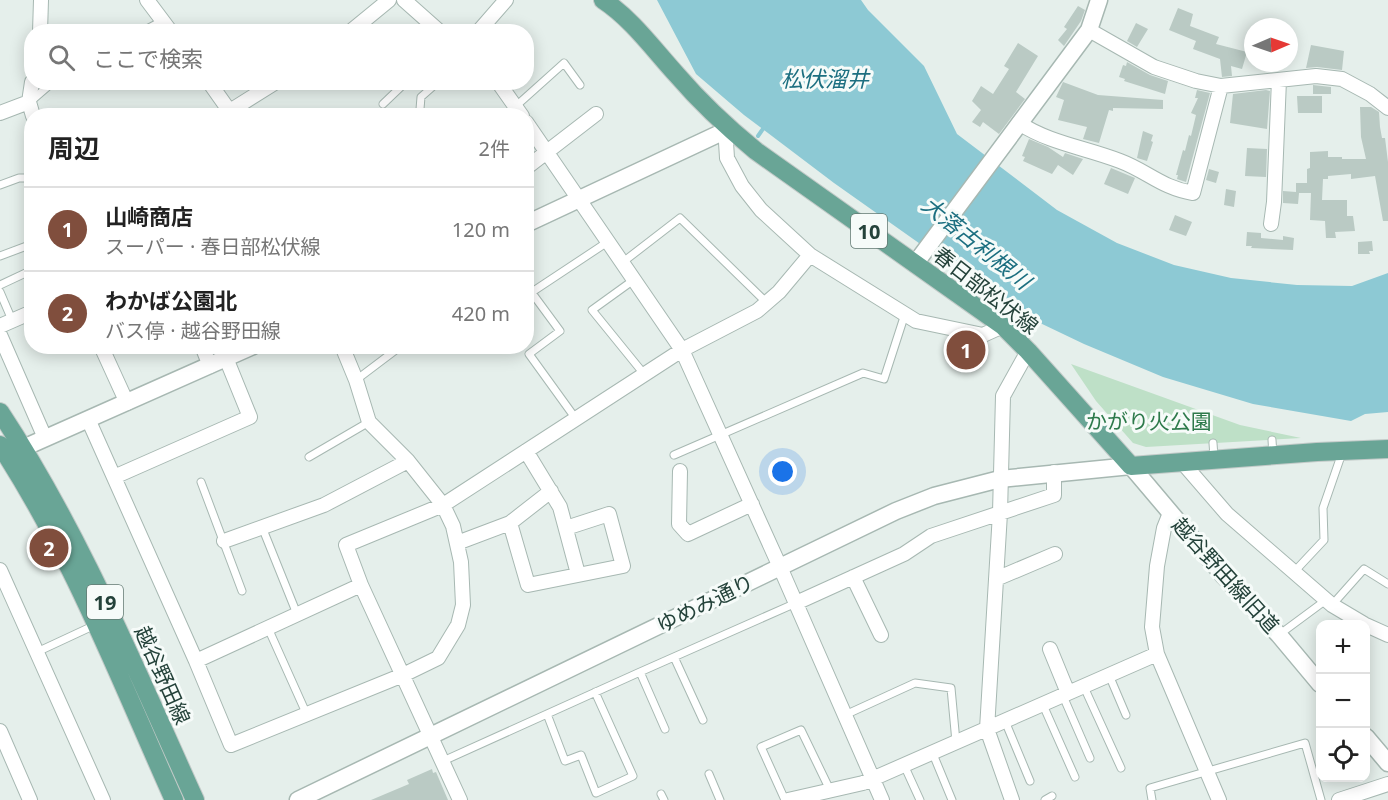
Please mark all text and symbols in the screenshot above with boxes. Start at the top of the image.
north arrow [1244,18,1298,72]
search box [24,24,534,90]
icon: search [45,41,78,74]
text: ここで検索 [93,43,203,73]
water label: 松伏溜井 [781,63,871,93]
text: 周辺 [48,130,100,166]
text: 2件 [479,135,510,162]
water label: 大落古利根川 [916,189,1039,296]
text: 山崎商店 [105,201,193,231]
road number: 10 [851,214,887,248]
text: 1 [62,216,73,243]
text: 120 m [452,216,510,243]
text: スーパー · 春日部松伏線 [105,233,321,260]
street label: 春日部松伏線 [928,240,1044,340]
text: わかば公園北 [105,285,237,315]
text: 2 [62,300,73,327]
text: 420 m [452,300,510,327]
text: バス停 · 越谷野田線 [105,317,281,344]
pin: 1 [946,328,986,372]
park label: かがり火公園 [1086,407,1212,435]
your location [768,457,797,486]
street label: 越谷野田線旧道 [1166,511,1286,639]
pin: 2 [29,526,68,570]
street label: ゆめみ通り [652,567,758,639]
road number: 19 [87,585,123,619]
map controls [1316,620,1370,782]
button: + [1316,620,1370,674]
street label: 越谷野田線 [129,621,197,729]
button: − [1316,674,1370,728]
button: locate [1316,728,1370,782]

